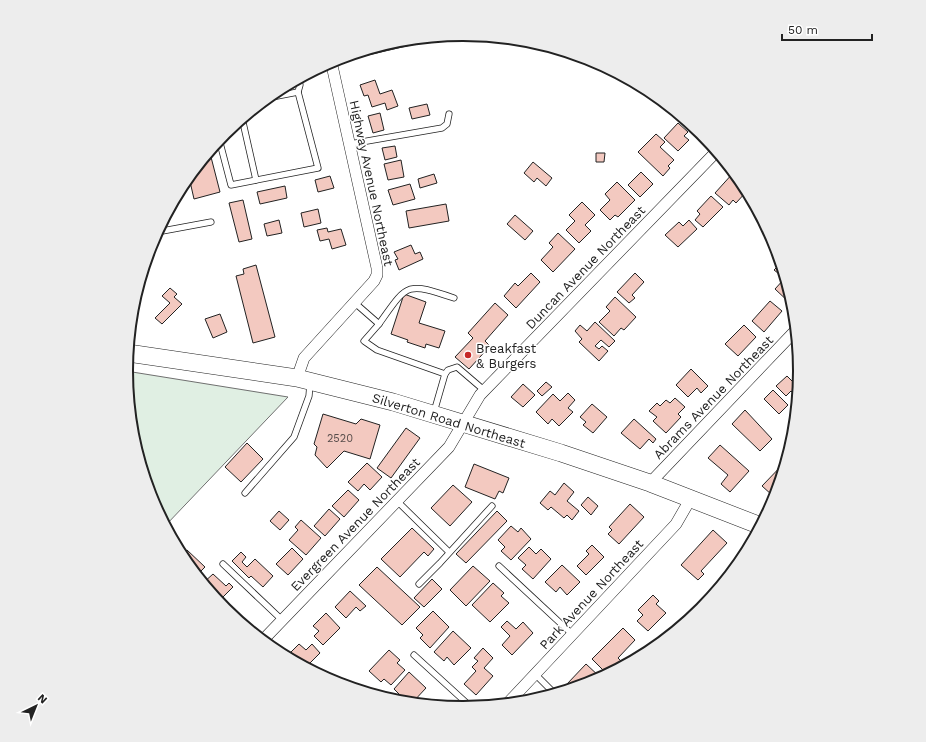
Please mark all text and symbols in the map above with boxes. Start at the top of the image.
scale bar [782,16,872,42]
text: 50 m [788,23,818,37]
street label: Highway Avenue Northeast [347,99,397,268]
street label: Duncan Avenue Northeast [523,202,649,332]
street label: Abrams Avenue Northeast [650,332,777,462]
place label: Breakfast & Burgers [476,341,537,371]
marker: Breakfast & Burgers [463,350,473,360]
street label: Silverton Road Northeast [370,390,528,451]
house number: 2520 [327,432,353,445]
street label: Evergreen Avenue Northeast [288,454,423,594]
street label: Park Avenue Northeast [536,536,647,652]
north arrow [16,686,56,726]
text: N [35,692,50,707]

